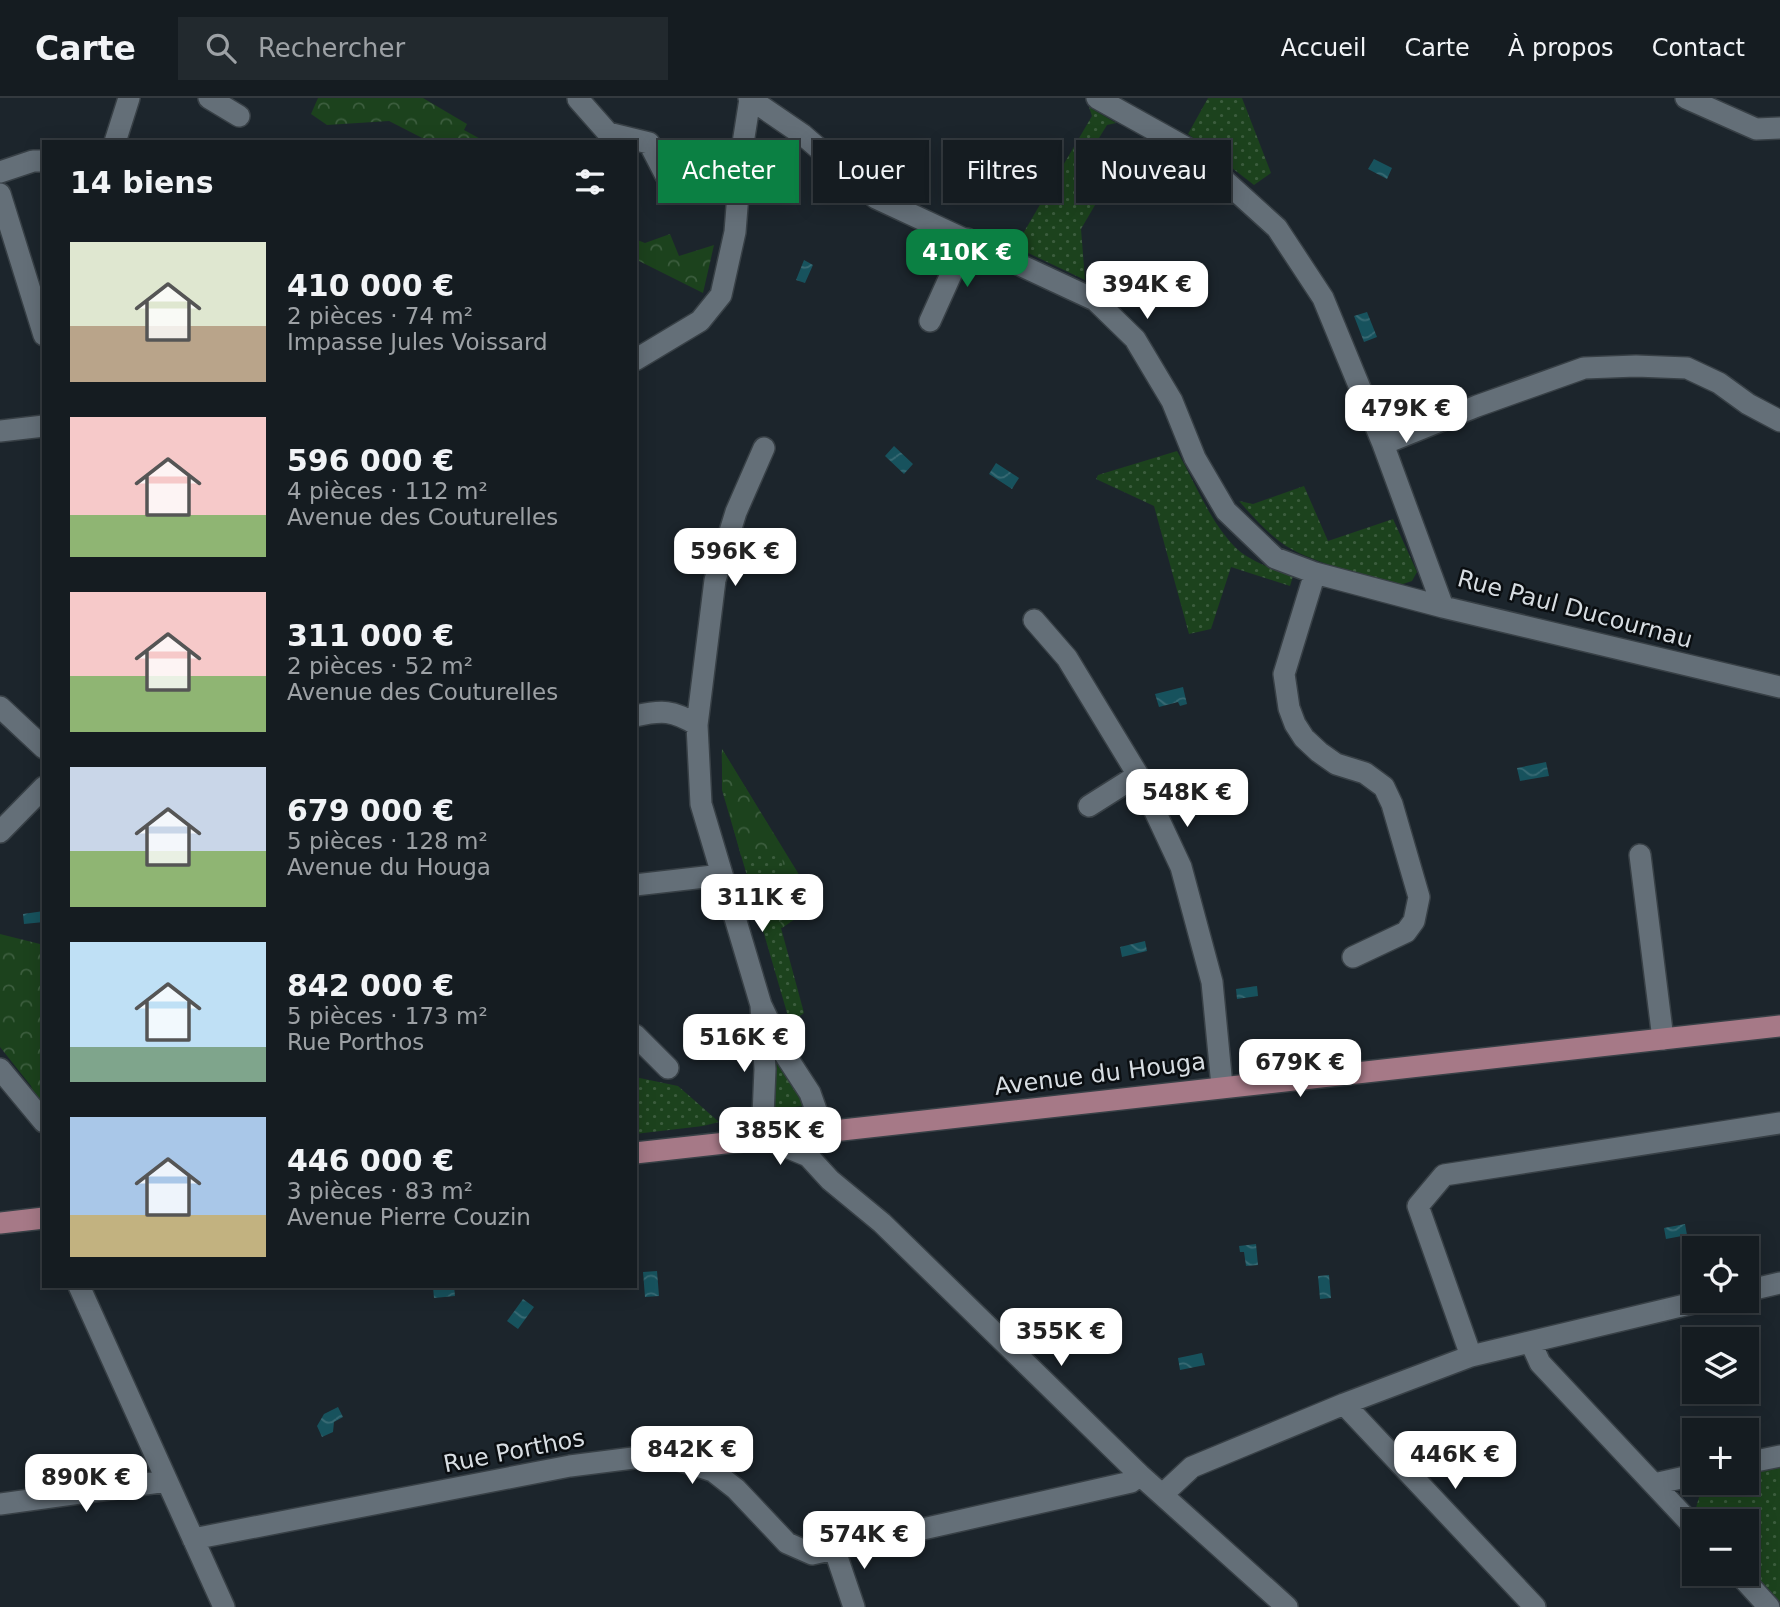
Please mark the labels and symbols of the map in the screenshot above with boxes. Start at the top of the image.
pin: 410K € [910,230,1024,289]
pin: 394K € [1090,262,1204,321]
pin: 479K € [1349,386,1463,445]
pin: 596K € [678,528,792,588]
street label: Rue Paul Ducournau [1454,564,1696,654]
pin: 548K € [1130,770,1244,829]
pin: 311K € [705,874,819,934]
pin: 516K € [687,1014,801,1074]
pin: 679K € [1243,1040,1357,1099]
street label: Avenue du Houga [993,1047,1207,1101]
pin: 385K € [723,1108,837,1167]
pin: 355K € [1004,1308,1118,1368]
street label: Rue Porthos [441,1424,587,1478]
pin: 842K € [635,1426,749,1486]
pin: 446K € [1398,1432,1512,1491]
pin: 890K € [29,1454,143,1514]
pin: 574K € [807,1512,921,1571]

